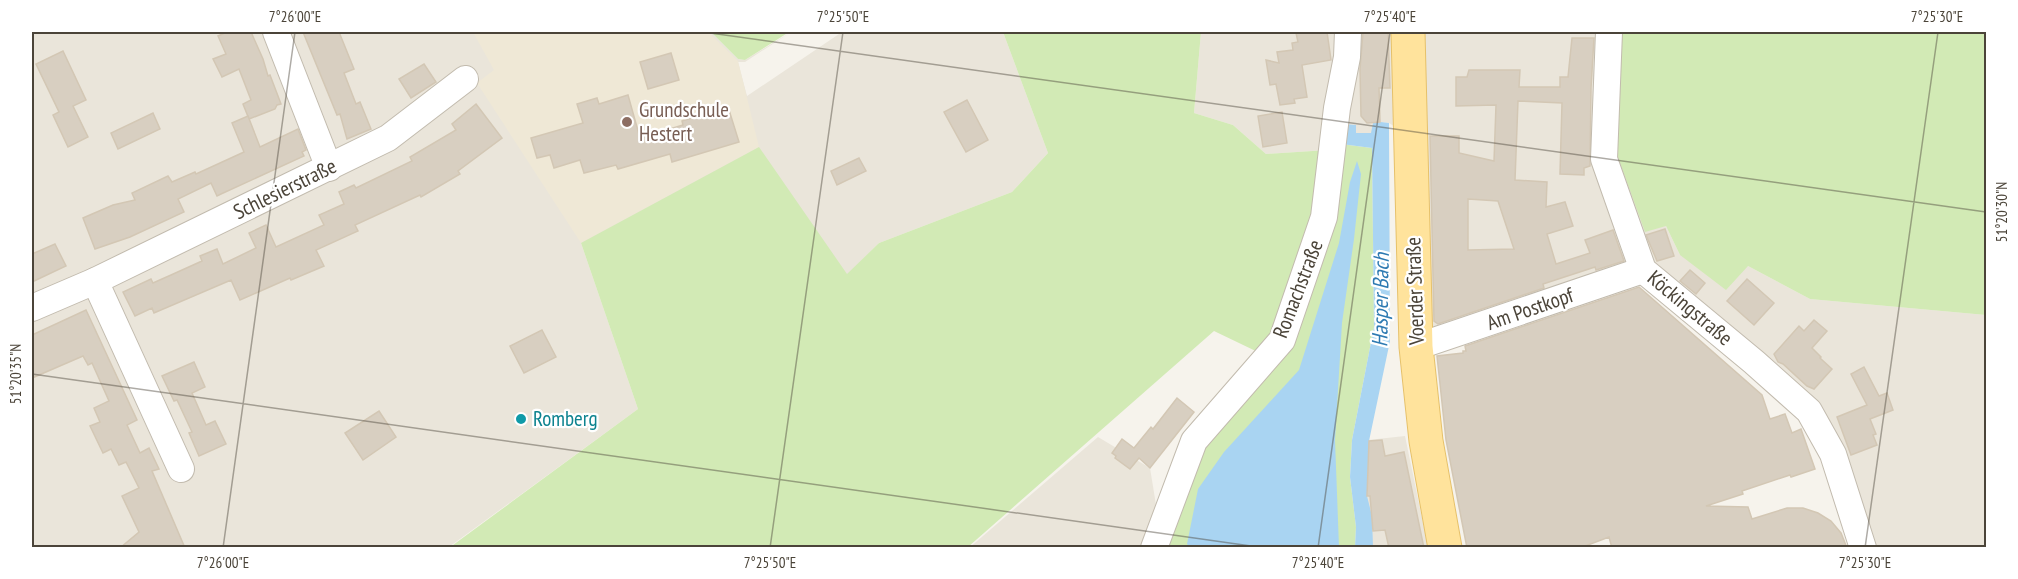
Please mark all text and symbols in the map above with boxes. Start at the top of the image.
text: 7°26'00"E [269,7,321,26]
text: 7°25'50"E [817,7,869,26]
text: 7°25'40"E [1364,7,1416,26]
text: 7°25'30"E [1911,7,1963,26]
place label: Grundschule Hestert [639,96,729,147]
marker: Grundschule Hestert [620,115,634,129]
street label: Schlesierstraße [229,152,341,225]
text: 51°20'30"N [1992,182,2011,242]
street label: Romachstraße [1266,236,1329,342]
street label: Voerder Straße [1399,237,1430,346]
water label: Hasper Bach [1365,251,1395,347]
street label: Köckingstraße [1642,264,1738,351]
street label: Am Postkopf [1483,281,1577,336]
text: 51°20'35"N [6,344,25,404]
place label: Romberg [533,405,598,432]
marker: Romberg [514,412,528,426]
text: 7°26'00"E [197,553,249,572]
text: 7°25'50"E [744,553,796,572]
text: 7°25'40"E [1292,553,1344,572]
text: 7°25'30"E [1839,553,1891,572]

